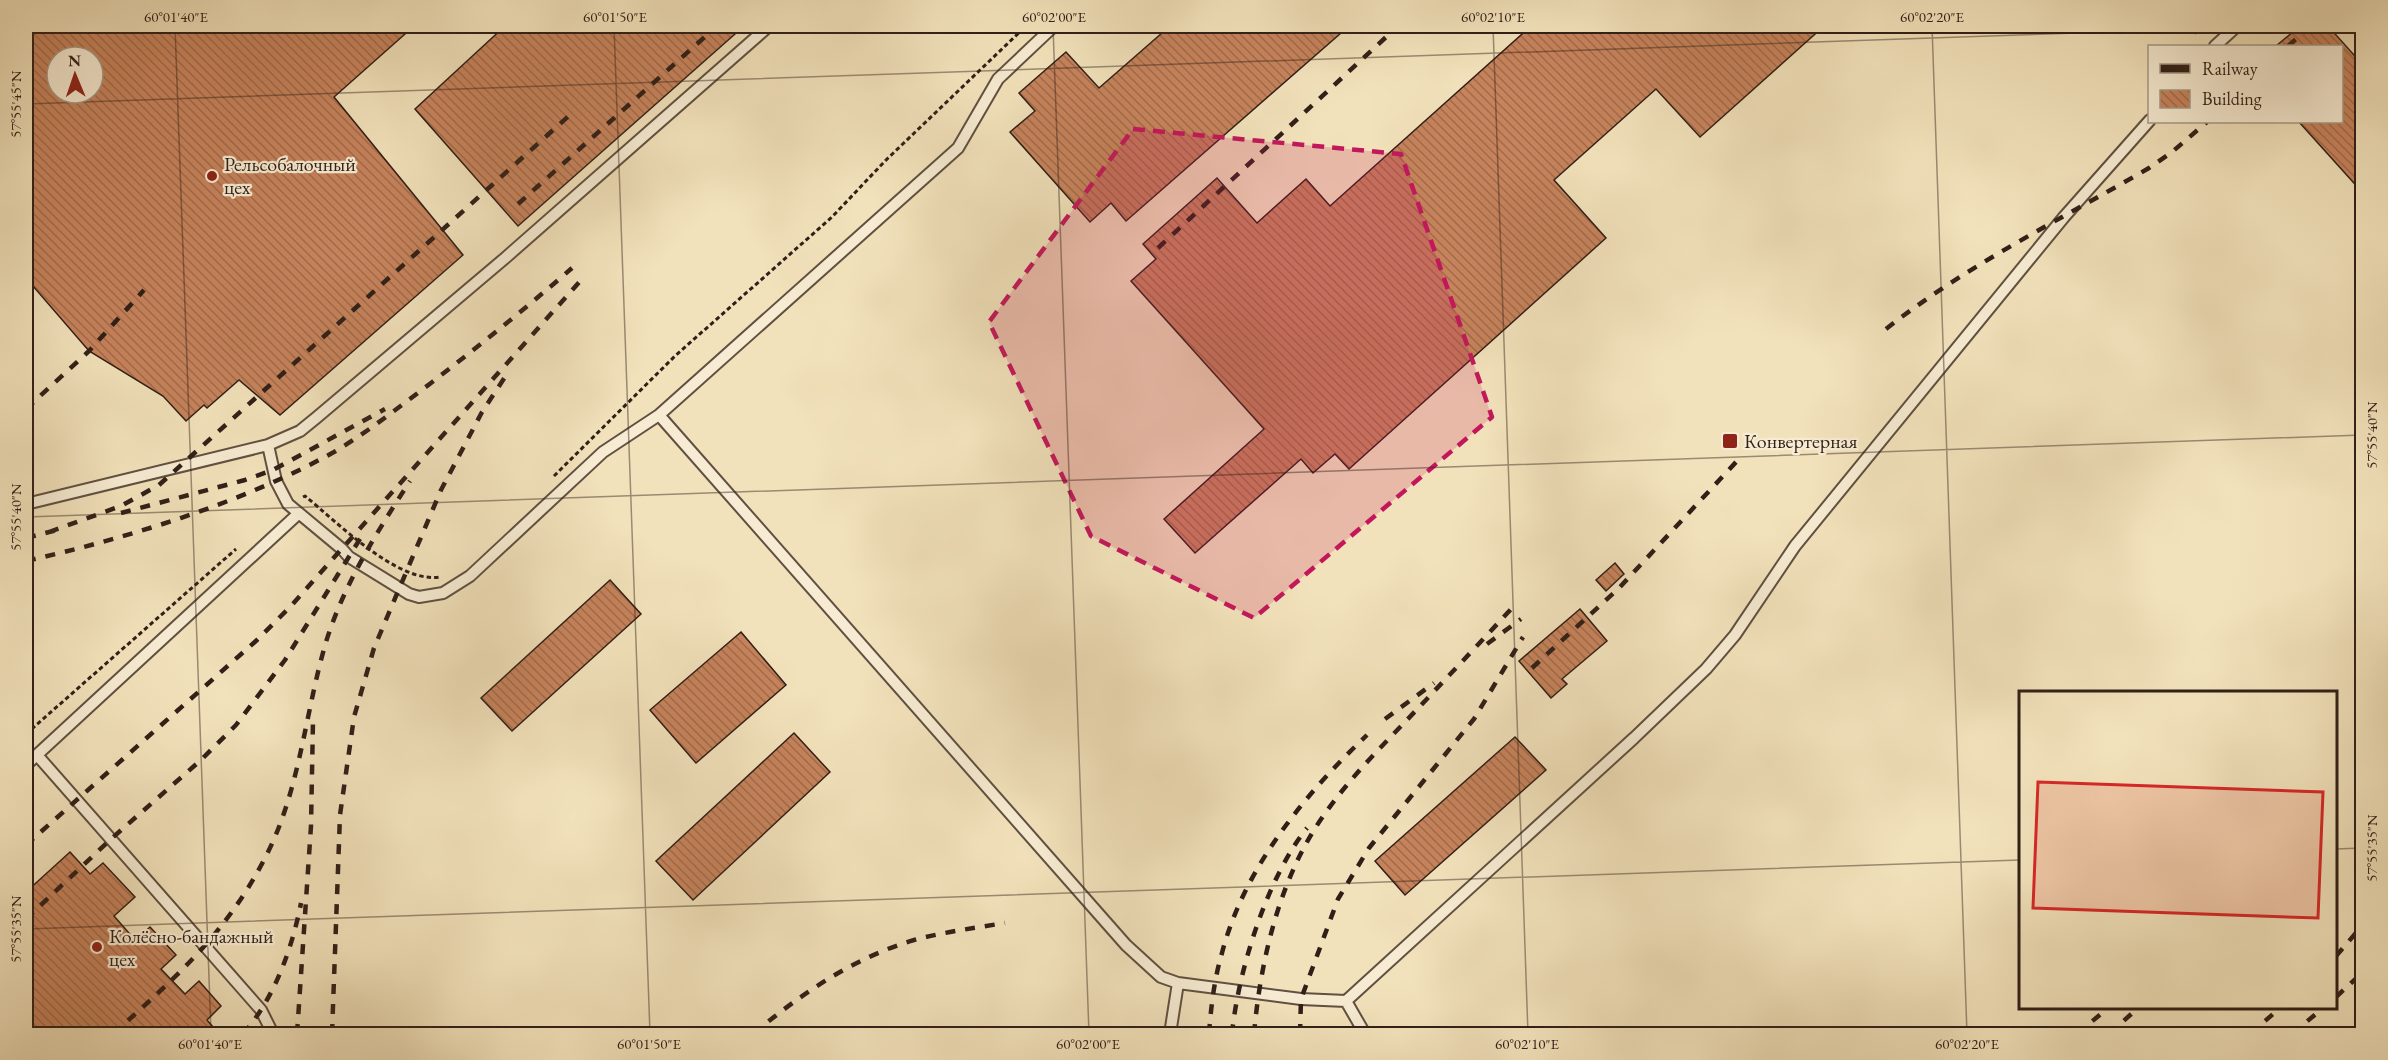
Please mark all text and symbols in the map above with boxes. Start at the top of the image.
text: 60°01'40"E [144,7,209,26]
text: 60°01'50"E [583,7,648,26]
text: 60°02'00"E [1022,7,1087,26]
text: 60°02'10"E [1461,7,1526,26]
text: 60°02'20"E [1900,7,1965,26]
north arrow [45,45,105,105]
legend [2148,45,2343,123]
text: N [68,50,81,71]
text: Railway [2202,57,2258,80]
text: 57°55'45"N [6,70,25,138]
text: Building [2202,87,2262,110]
place label: Рельсобалочный цех [224,151,356,200]
marker: Рельсобалочный цех [205,169,219,183]
text: 57°55'40"N [2362,401,2381,469]
place label: Конвертерная [1744,428,1858,454]
marker: Конвертерная [1721,432,1739,450]
text: 57°55'40"N [6,483,25,551]
inset map [2019,691,2337,1009]
text: 57°55'35"N [2362,814,2381,882]
text: 57°55'35"N [6,895,25,963]
place label: Колёсно-бандажный цех [109,923,274,972]
marker: Колёсно-бандажный цех [90,940,104,954]
text: 60°01'40"E [178,1034,243,1053]
text: 60°01'50"E [617,1034,682,1053]
text: 60°02'00"E [1056,1034,1121,1053]
text: 60°02'10"E [1495,1034,1560,1053]
text: 60°02'20"E [1935,1034,2000,1053]

